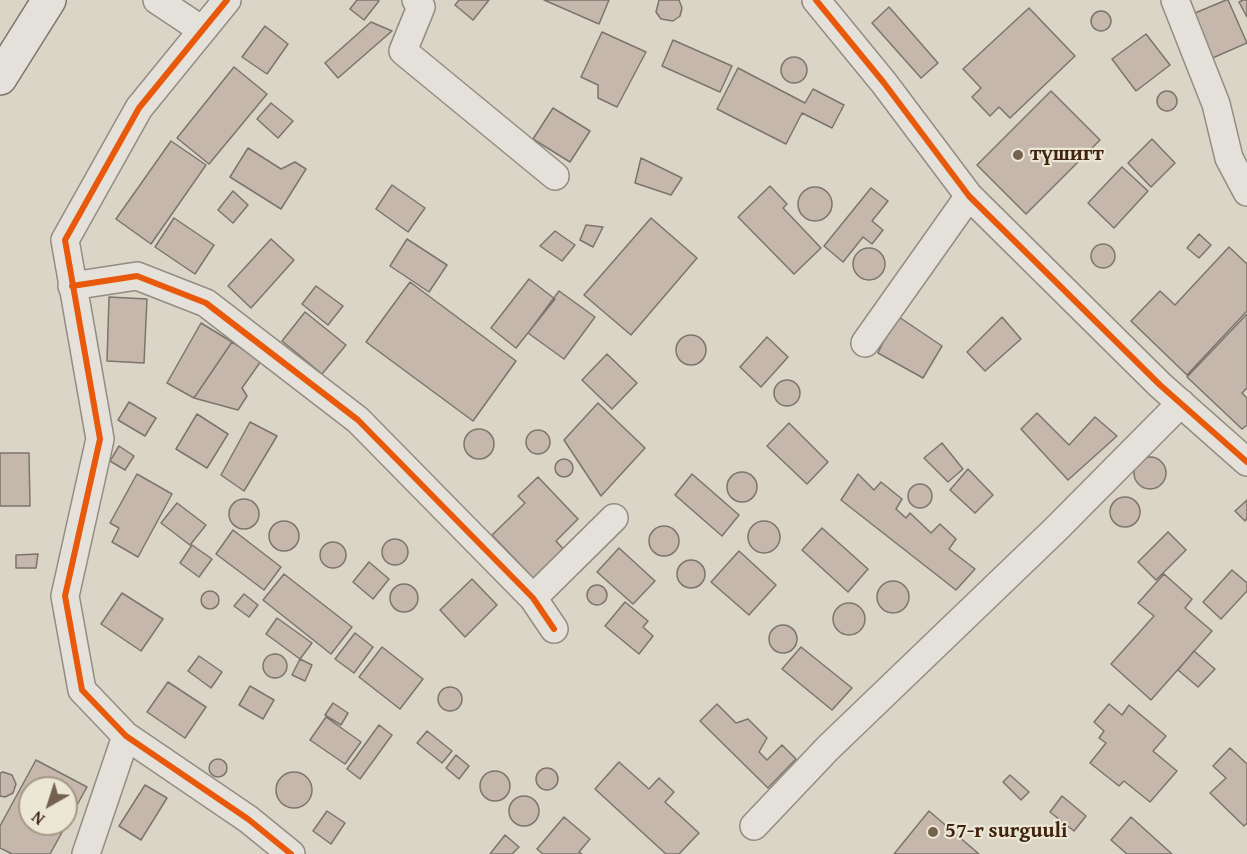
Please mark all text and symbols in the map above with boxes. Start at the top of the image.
place label: түшигт [1030,142,1104,168]
marker: түшигт [1011,148,1025,162]
north arrow [18,776,78,836]
text: N [26,806,50,831]
place label: 57-r surguuli [945,819,1068,845]
marker: 57-r surguuli [926,825,940,839]

